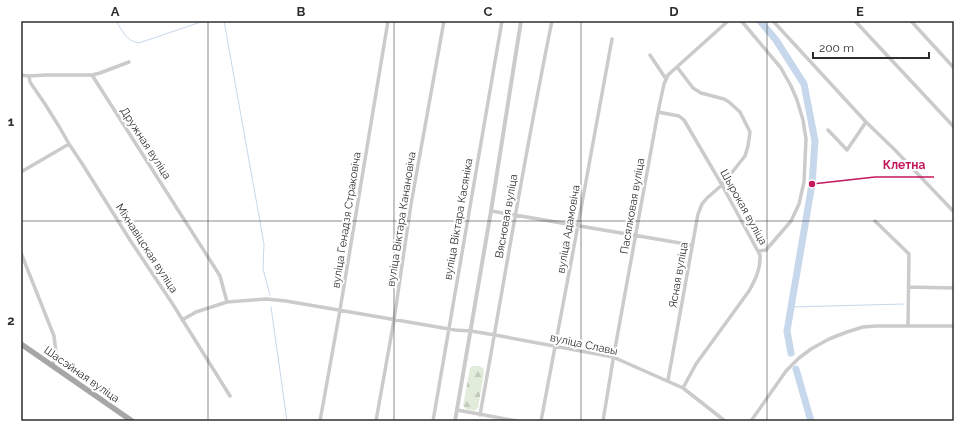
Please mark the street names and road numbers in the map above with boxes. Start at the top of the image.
street label: Дружная вуліца [117,105,174,182]
street label: вуліца Генадзя Страковіча [329,151,364,289]
street label: вуліца Віктара Канановіча [384,151,419,287]
street label: вуліца Віктара Касяніка [441,157,476,281]
street label: Пасялковая вуліца [618,157,647,255]
street label: Шырокая вуліца [717,167,770,247]
street label: Вясновая вуліца [493,173,520,259]
street label: вуліца Адамовіча [554,184,583,274]
street label: Міхнавіцская вуліца [113,201,180,295]
street label: Ясная вуліца [666,241,691,309]
street label: вуліца Славы [549,331,619,358]
street label: Шасэйная вуліца [42,344,122,405]

